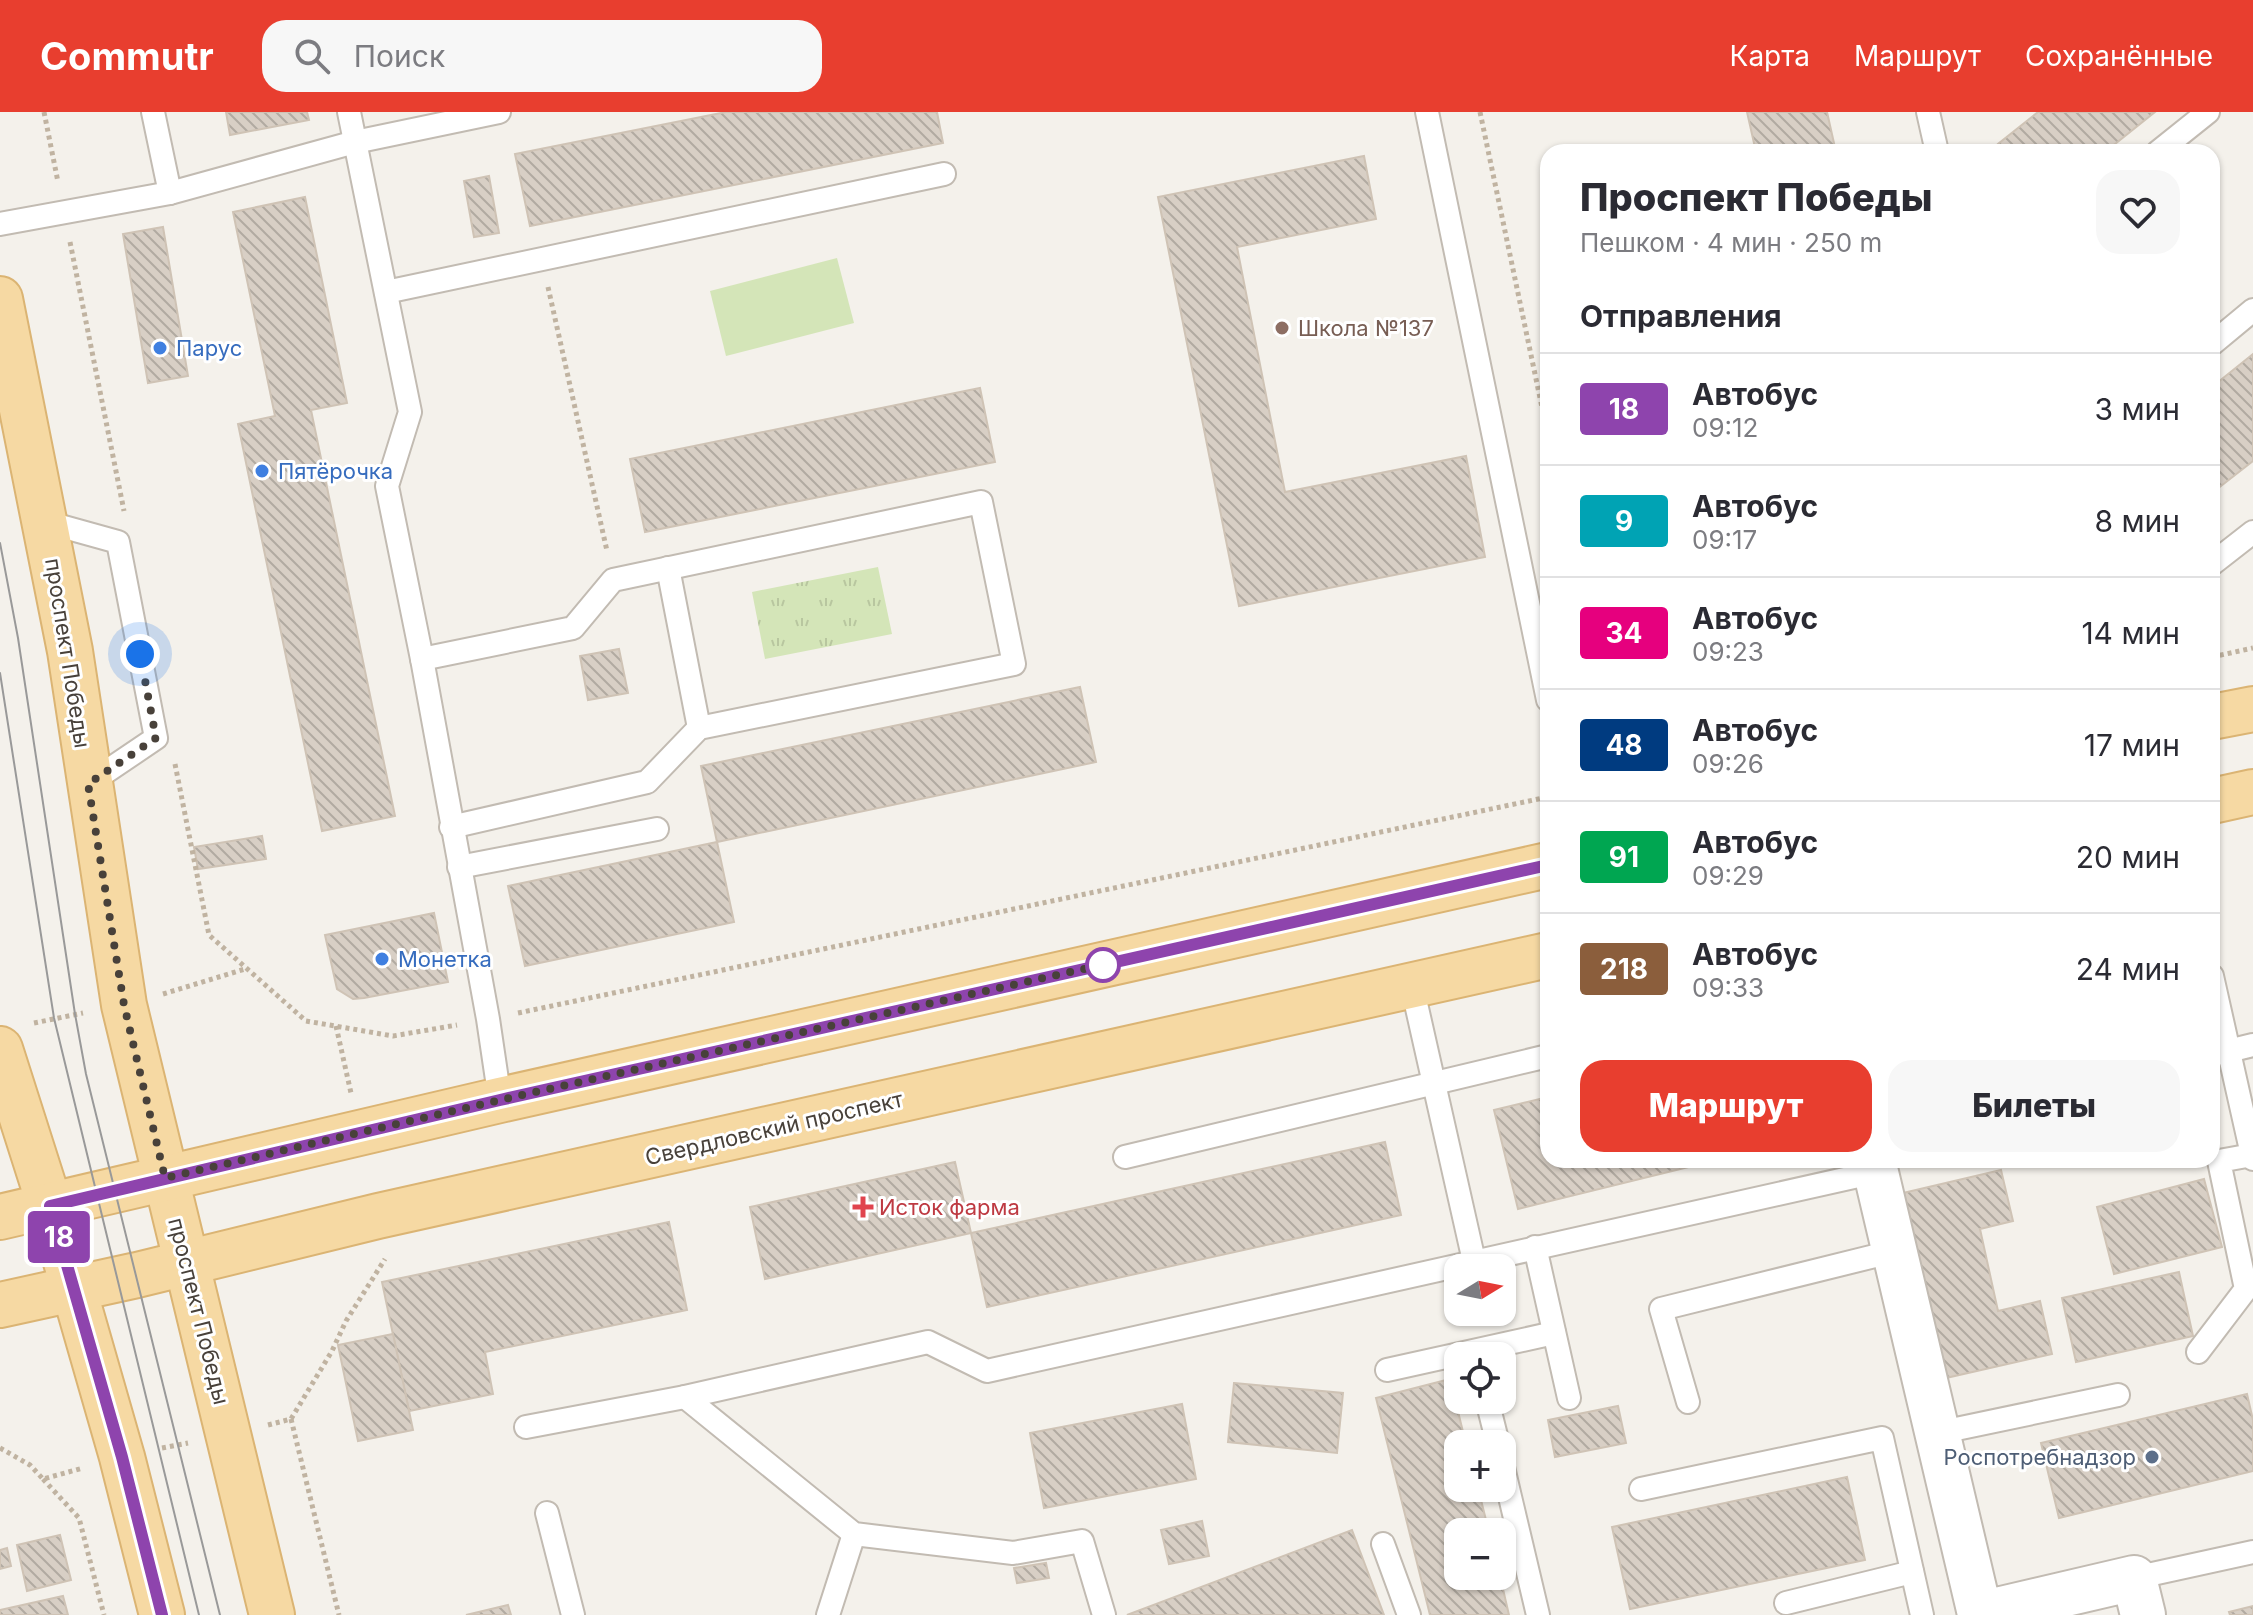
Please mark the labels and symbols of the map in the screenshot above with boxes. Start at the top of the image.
place label: Школа №137 [1298,315,1434,341]
marker: Школа №137 [1273,319,1291,337]
place label: Парус [176,335,242,361]
marker: Парус [151,339,169,357]
place label: Пятёрочка [278,458,393,484]
marker: Пятёрочка [253,462,271,480]
street label: проспект Победы [40,556,96,750]
your location [120,634,160,674]
place label: Монетка [398,946,492,972]
unlabelled marker [1086,948,1120,982]
marker: Монетка [373,950,391,968]
street label: Свердловский проспект [643,1086,906,1170]
place label: Исток фарма [879,1194,1020,1220]
marker: Исток фарма [854,1198,872,1216]
line badge: 18 [23,1211,95,1263]
street label: проспект Победы [163,1215,235,1407]
north arrow [1444,1254,1516,1326]
place label: Роспотребнадзор [1944,1444,2136,1470]
marker: Роспотребнадзор [2143,1448,2161,1466]

